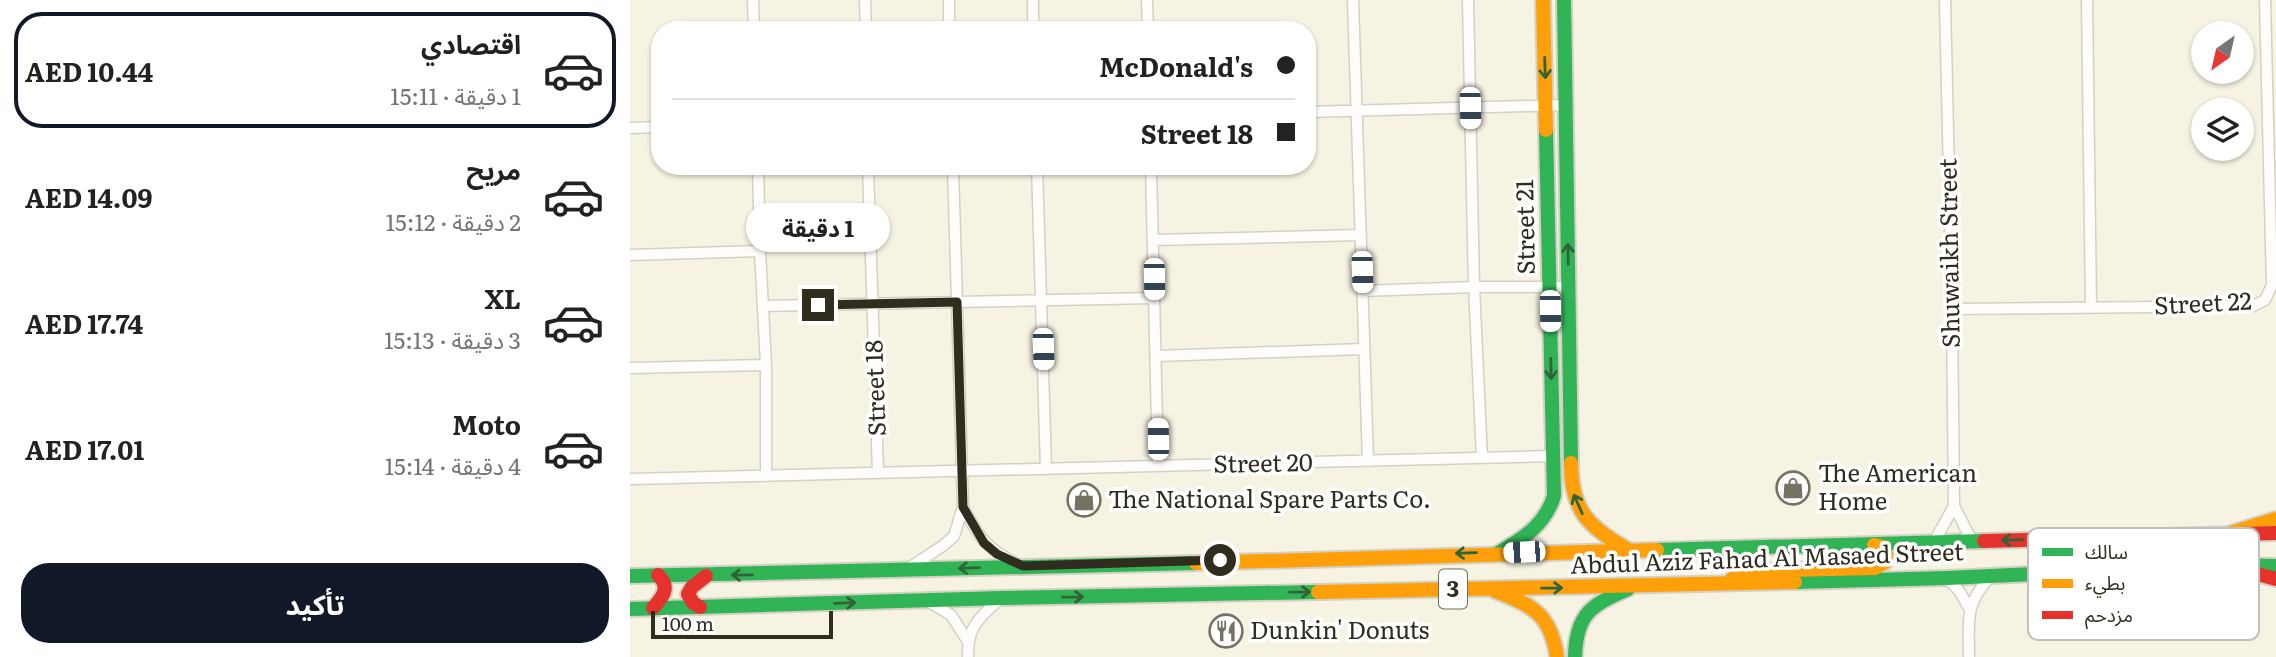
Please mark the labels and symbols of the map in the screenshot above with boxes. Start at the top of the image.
north arrow [2191,21,2254,84]
one-way arrow [1538,56,1552,79]
car [1460,87,1481,129]
street label: Shuwaikh Street [1928,158,1967,348]
street label: Street 21 [1505,179,1542,275]
callout: 1 دقيقة [746,204,890,252]
one-way arrow [1561,243,1574,266]
car [1351,251,1374,293]
car [1144,258,1165,300]
street label: Street 22 [2153,281,2253,322]
route end [802,289,834,321]
car [1540,290,1561,332]
car [1032,328,1055,370]
street label: Street 18 [854,339,893,437]
one-way arrow [1544,357,1558,380]
car [1148,418,1169,460]
street label: Street 20 [1213,443,1313,480]
place label: The American Home [1818,454,1977,517]
shop icon: The American Home [1774,469,1812,507]
place label: The National Spare Parts Co. [1108,480,1431,515]
shop icon: The National Spare Parts Co. [1065,481,1103,519]
one-way arrow [1571,494,1584,515]
legend [2028,528,2259,640]
street label: Abdul Aziz Fahad Al Masaed Street [1570,532,1965,581]
one-way arrow [2001,533,2024,546]
text: سالك [2085,537,2128,565]
car [1503,541,1546,563]
route start [1204,544,1236,576]
one-way arrow [1455,547,1478,560]
one-way arrow [958,562,981,575]
one-way arrow [731,568,754,582]
text: بطيء [2085,568,2125,598]
road number: 3 [1439,569,1467,608]
one-way arrow [1540,581,1563,595]
one-way arrow [1288,585,1311,599]
one-way arrow [1061,591,1084,604]
one-way arrow [833,596,856,609]
text: مزدحم [2085,600,2133,630]
scale bar [651,608,833,640]
place label: Dunkin' Donuts [1250,611,1430,646]
restaurant icon: Dunkin' Donuts [1207,612,1245,650]

